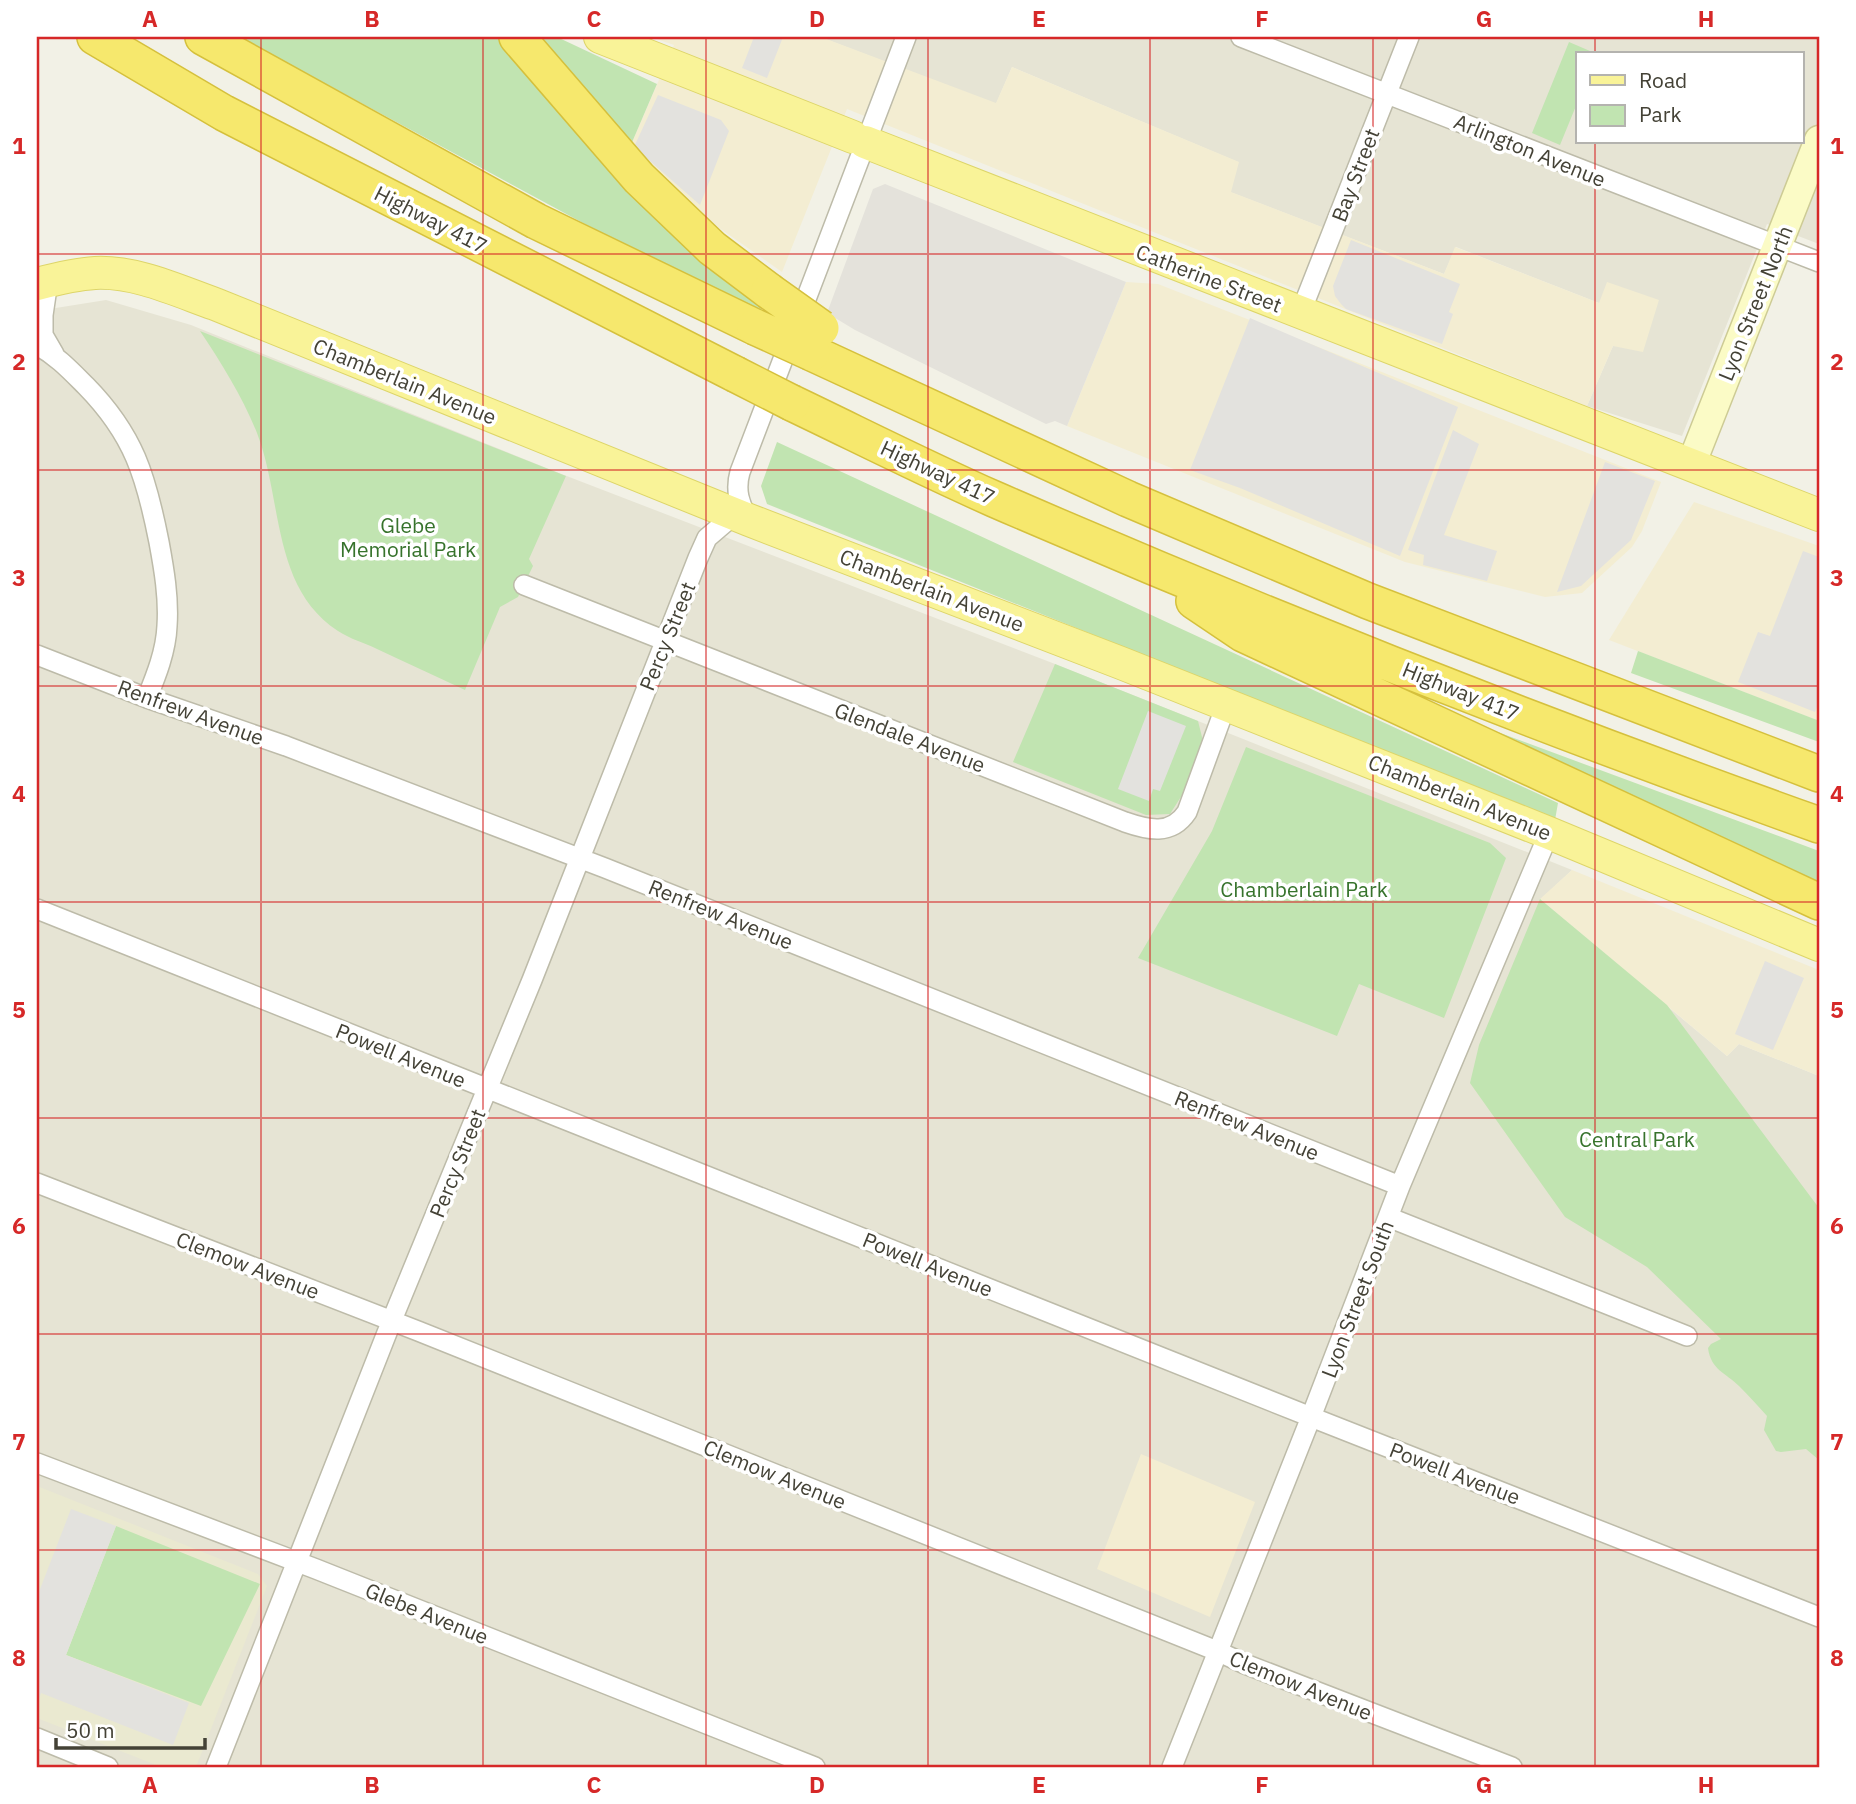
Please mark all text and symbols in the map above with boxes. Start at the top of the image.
text: A [142,3,158,33]
text: B [364,3,380,33]
text: C [587,3,602,33]
text: D [809,3,825,33]
text: E [1032,3,1046,33]
text: F [1255,3,1269,33]
text: G [1476,3,1492,33]
text: H [1698,3,1714,33]
legend [1576,52,1804,144]
text: Road [1639,66,1687,94]
text: Park [1639,100,1682,128]
street label: Arlington Avenue [1450,107,1610,193]
street label: Bay Street [1324,124,1386,226]
text: 1 [12,130,26,160]
text: 1 [1830,130,1844,160]
street label: Highway 417 [370,179,492,259]
street label: Lyon Street North [1711,221,1799,385]
street label: Catherine Street [1132,237,1286,319]
street label: Chamberlain Avenue [309,331,501,431]
text: 2 [12,346,26,376]
text: 2 [1830,346,1844,376]
street label: Highway 417 [876,433,1000,511]
park label: Glebe Memorial Park [340,511,476,563]
street label: Chamberlain Avenue [836,542,1028,638]
text: 3 [12,562,26,592]
text: 3 [1830,562,1844,592]
street label: Percy Street [632,577,702,695]
street label: Highway 417 [1399,655,1523,727]
street label: Renfrew Avenue [114,673,268,751]
street label: Glendale Avenue [831,695,989,779]
street label: Chamberlain Avenue [1364,747,1556,847]
text: 4 [12,778,26,808]
text: 4 [1830,778,1844,808]
street label: Renfrew Avenue [645,872,797,956]
park label: Chamberlain Park [1220,875,1388,903]
text: 5 [12,994,26,1024]
text: 5 [1830,994,1844,1024]
street label: Powell Avenue [332,1016,470,1094]
street label: Renfrew Avenue [1171,1083,1323,1167]
street label: Percy Street [422,1104,492,1222]
park label: Central Park [1579,1125,1695,1153]
text: 6 [12,1210,26,1240]
text: 6 [1830,1210,1844,1240]
street label: Lyon Street South [1314,1216,1400,1382]
street label: Clemow Avenue [172,1225,324,1305]
street label: Powell Avenue [859,1225,997,1303]
text: 7 [12,1426,26,1456]
text: 7 [1830,1426,1844,1456]
street label: Clemow Avenue [700,1433,850,1515]
street label: Powell Avenue [1386,1435,1524,1511]
street label: Glebe Avenue [361,1576,493,1650]
text: 8 [12,1642,26,1672]
text: 8 [1830,1642,1844,1672]
street label: Clemow Avenue [1226,1644,1376,1726]
scale bar [56,1706,205,1750]
text: 50 m [66,1716,115,1744]
text: A [142,1769,158,1799]
text: B [364,1769,380,1799]
text: C [587,1769,602,1799]
text: D [809,1769,825,1799]
text: E [1032,1769,1046,1799]
text: F [1255,1769,1269,1799]
text: G [1476,1769,1492,1799]
text: H [1698,1769,1714,1799]

